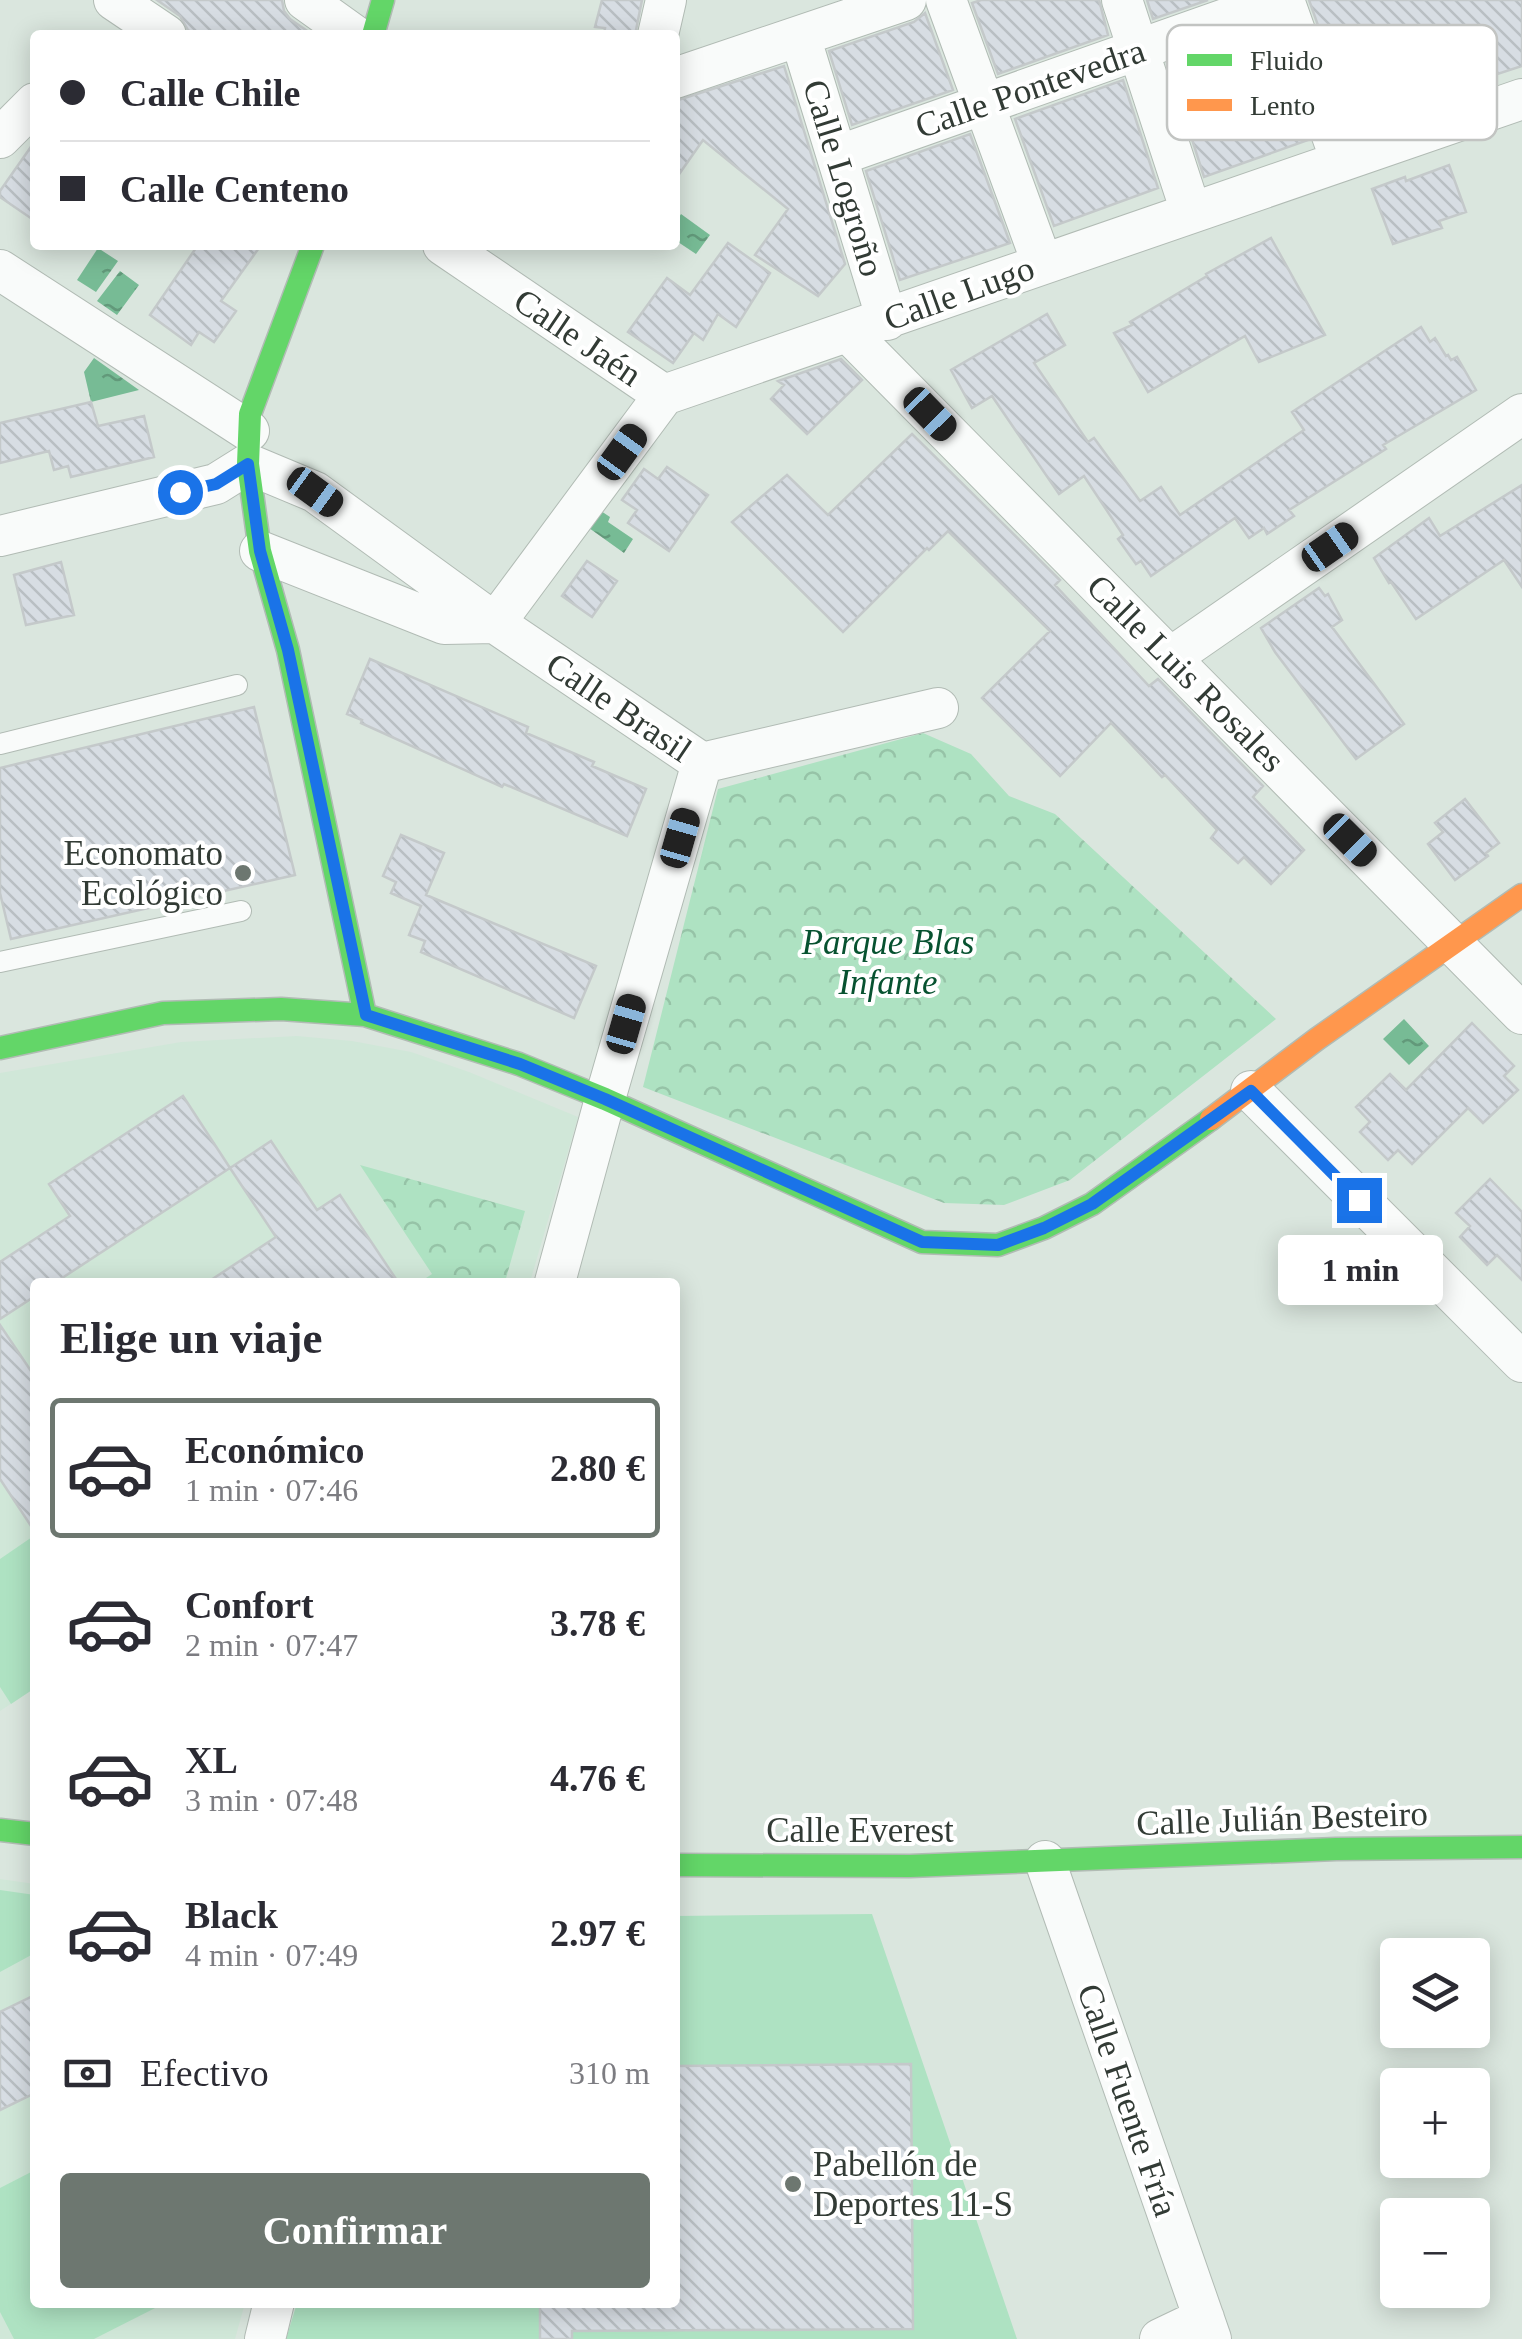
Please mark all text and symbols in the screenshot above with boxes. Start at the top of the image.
legend [1167,25,1497,140]
street label: Calle Pontevedra [910,31,1150,146]
text: Fluido [1250,45,1323,76]
text: Calle Chile [120,72,300,114]
street label: Calle Logroño [795,75,892,281]
text: Lento [1250,90,1315,121]
text: Calle Centeno [120,168,349,210]
street label: Calle Lugo [879,248,1039,339]
street label: Calle Jaén [507,281,649,394]
car [898,382,962,446]
car [592,419,652,485]
car [282,462,348,522]
route start [158,470,203,515]
car [1297,518,1363,576]
street label: Calle Luis Rosales [1079,567,1292,780]
street label: Calle Brasil [539,645,699,770]
car [657,805,703,871]
car [1318,808,1382,872]
place label: Economato Ecológico [64,834,223,913]
marker: Economato Ecológico [232,862,254,884]
park label: Parque Blas Infante [801,923,974,1002]
car [603,991,649,1057]
route end [1337,1178,1382,1223]
callout: 1 min [1276,1235,1442,1305]
text: 1 min [1322,1252,1399,1288]
text: Elige un viaje [60,1313,323,1363]
icon: car [65,1423,155,1513]
text: Económico [185,1429,364,1471]
text: 2.80 € [550,1447,645,1489]
text: 1 min · 07:46 [185,1472,358,1508]
icon: car [65,1578,155,1668]
text: Confort [185,1584,314,1626]
text: 3.78 € [550,1602,645,1644]
text: 2 min · 07:47 [185,1627,358,1663]
icon: car [65,1733,155,1823]
text: XL [185,1739,238,1781]
text: 4.76 € [550,1757,645,1799]
text: 3 min · 07:48 [185,1782,358,1818]
street label: Calle Julián Besteiro [1136,1794,1428,1843]
street label: Calle Everest [766,1811,954,1850]
icon: car [65,1888,155,1978]
text: Black [185,1894,278,1936]
text: 2.97 € [550,1912,645,1954]
text: 4 min · 07:49 [185,1937,358,1973]
map controls [1380,1938,1490,2308]
button: layers [1380,1938,1490,2048]
street label: Calle Fuente Fría [1070,1979,1186,2222]
icon: cash [60,2046,115,2101]
text: Efectivo [140,2052,269,2094]
text: 310 m [569,2055,650,2091]
button: + [1380,2068,1490,2178]
place label: Pabellón de Deportes 11-S [813,2145,1013,2224]
button: Confirmar [60,2173,650,2288]
marker: Pabellón de Deportes 11-S [782,2173,804,2195]
button: − [1380,2198,1490,2308]

